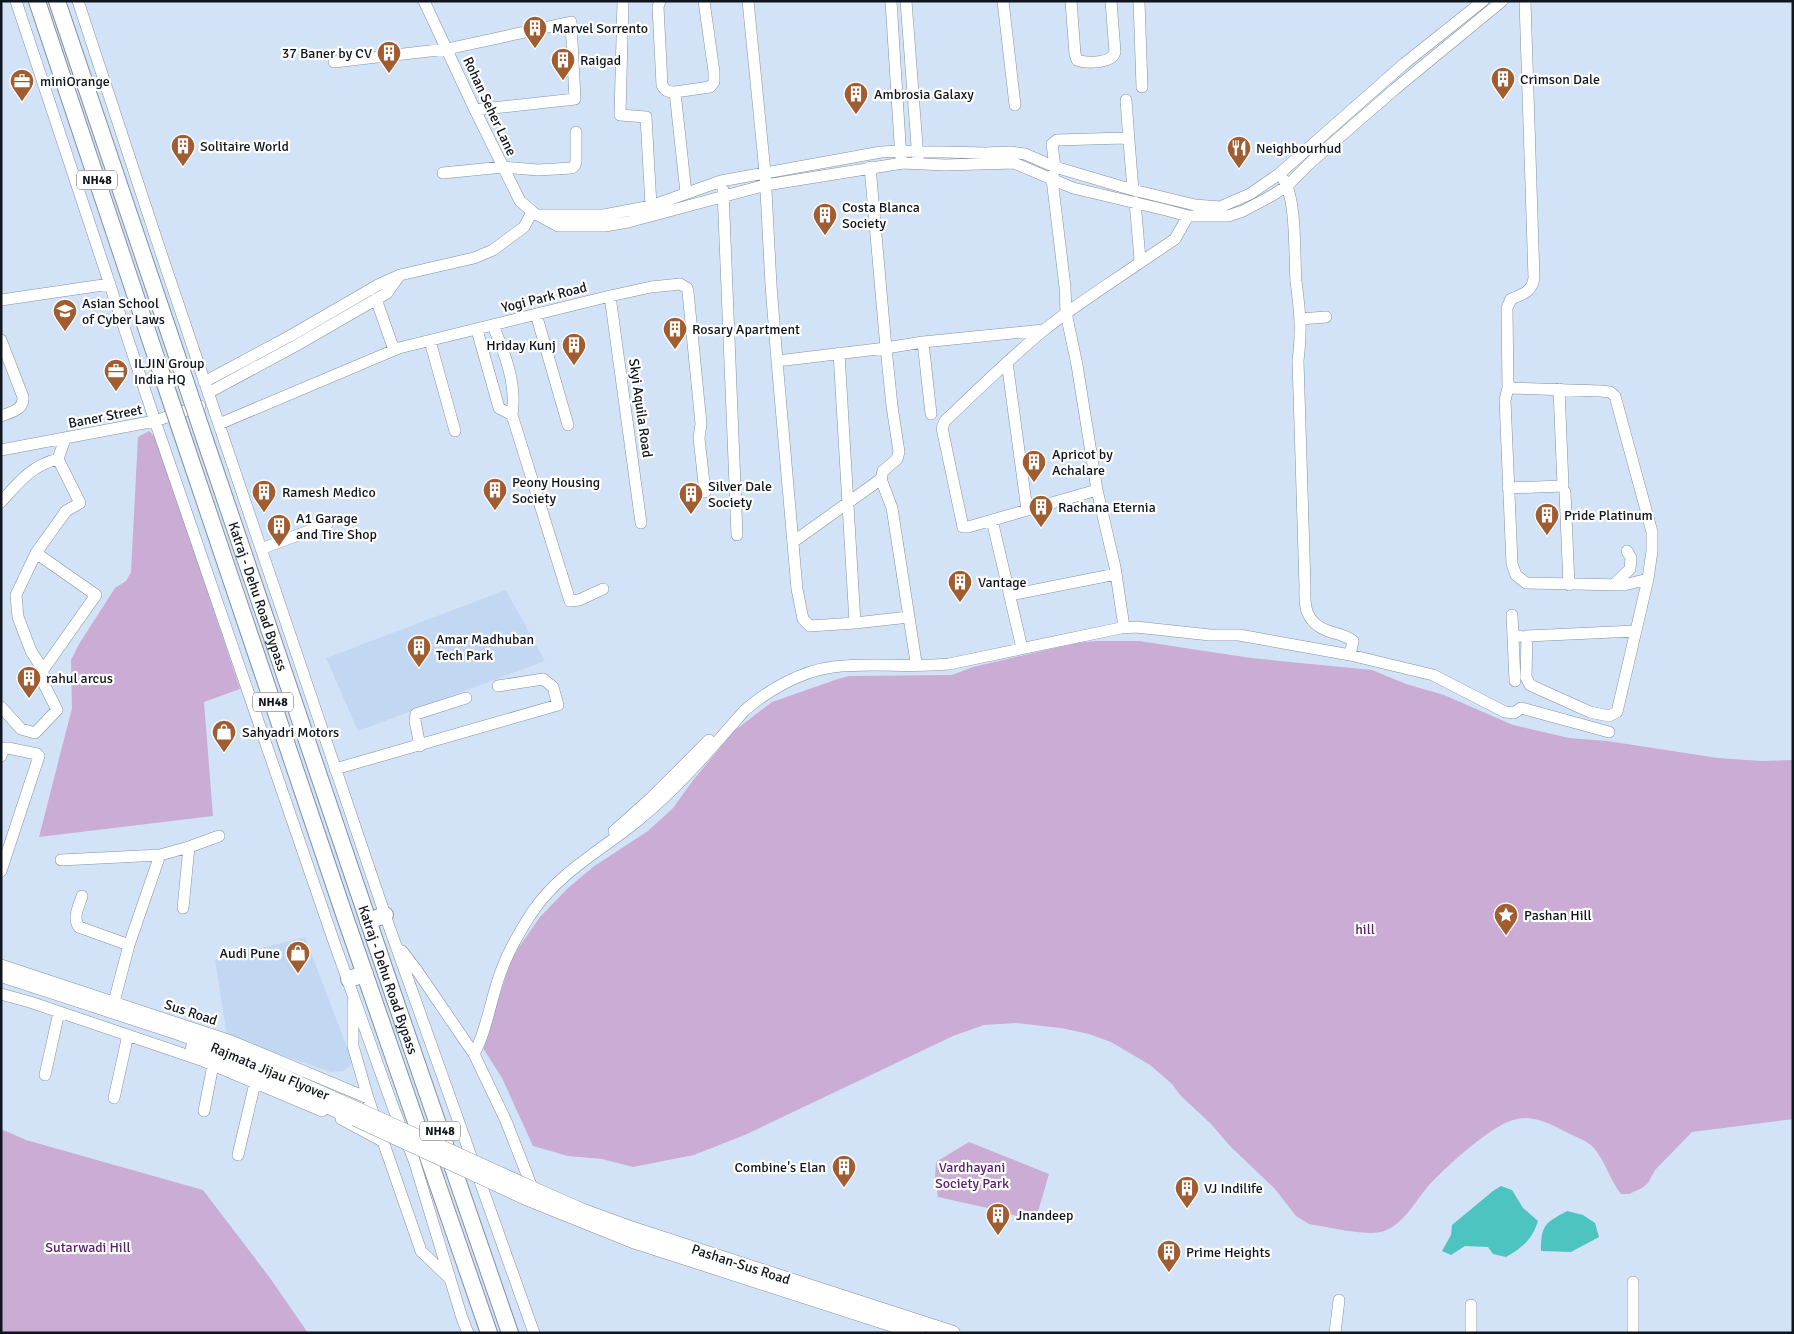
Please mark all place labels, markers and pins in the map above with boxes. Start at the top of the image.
building icon: Marvel Sorrento [522,15,548,49]
place label: Marvel Sorrento [552,20,648,37]
building icon: 37 Baner by CV [376,40,402,74]
place label: 37 Baner by CV [282,45,372,62]
building icon: Raigad [550,47,576,81]
place label: Raigad [580,52,621,69]
building icon: Crimson Dale [1490,66,1516,100]
office icon: miniOrange [9,68,35,102]
place label: Crimson Dale [1520,71,1600,88]
place label: miniOrange [40,73,110,90]
building icon: Ambrosia Galaxy [843,81,869,115]
place label: Ambrosia Galaxy [874,86,974,103]
building icon: Solitaire World [170,133,196,167]
restaurant icon: Neighbourhud [1226,135,1252,169]
place label: Solitaire World [200,138,289,155]
place label: Neighbourhud [1256,140,1342,157]
place label: Costa Blanca Society [842,199,920,232]
building icon: Costa Blanca Society [812,202,838,236]
place label: Asian School of Cyber Laws [82,295,165,328]
school or university icon: Asian School of Cyber Laws [52,298,78,332]
building icon: Rosary Apartment [662,316,688,350]
place label: Rosary Apartment [692,321,800,338]
building icon: Hriday Kunj [561,332,587,366]
place label: Hriday Kunj [486,337,556,354]
place label: ILJIN Group India HQ [134,355,205,388]
office icon: ILJIN Group India HQ [103,358,129,392]
place label: Apricot by Achalare [1052,446,1113,479]
building icon: Apricot by Achalare [1021,449,1047,483]
place label: Peony Housing Society [512,474,600,507]
building icon: Peony Housing Society [482,477,508,511]
place label: Silver Dale Society [708,478,772,511]
building icon: Ramesh Medico [251,479,277,513]
building icon: Silver Dale Society [678,481,704,515]
place label: Ramesh Medico [282,484,376,501]
building icon: Rachana Eternia [1028,494,1054,528]
place label: Rachana Eternia [1058,499,1156,516]
building icon: Pride Platinum [1534,502,1560,536]
place label: Pride Platinum [1564,507,1653,524]
place label: A1 Garage and Tire Shop [296,510,377,543]
building icon: A1 Garage and Tire Shop [266,513,292,547]
building icon: Vantage [947,569,973,603]
place label: Vantage [978,574,1027,591]
place label: Amar Madhuban Tech Park [436,631,534,664]
building icon: Amar Madhuban Tech Park [406,634,432,668]
building icon: rahul arcus [16,665,42,699]
place label: rahul arcus [46,670,113,687]
shop icon: Sahyadri Motors [211,719,237,753]
place label: Sahyadri Motors [242,724,339,741]
place icon: Pashan Hill [1493,902,1519,936]
place label: Pashan Hill [1524,907,1592,924]
shop icon: Audi Pune [285,940,311,974]
place label: Audi Pune [220,945,280,962]
building icon: Combine's Elan [831,1154,857,1188]
place label: Combine's Elan [735,1159,826,1176]
building icon: VJ Indilife [1174,1175,1200,1209]
place label: VJ Indilife [1204,1180,1263,1197]
building icon: Jnandeep [985,1202,1011,1236]
place label: Jnandeep [1016,1207,1074,1224]
building icon: Prime Heights [1156,1239,1182,1273]
place label: Prime Heights [1186,1244,1270,1261]

